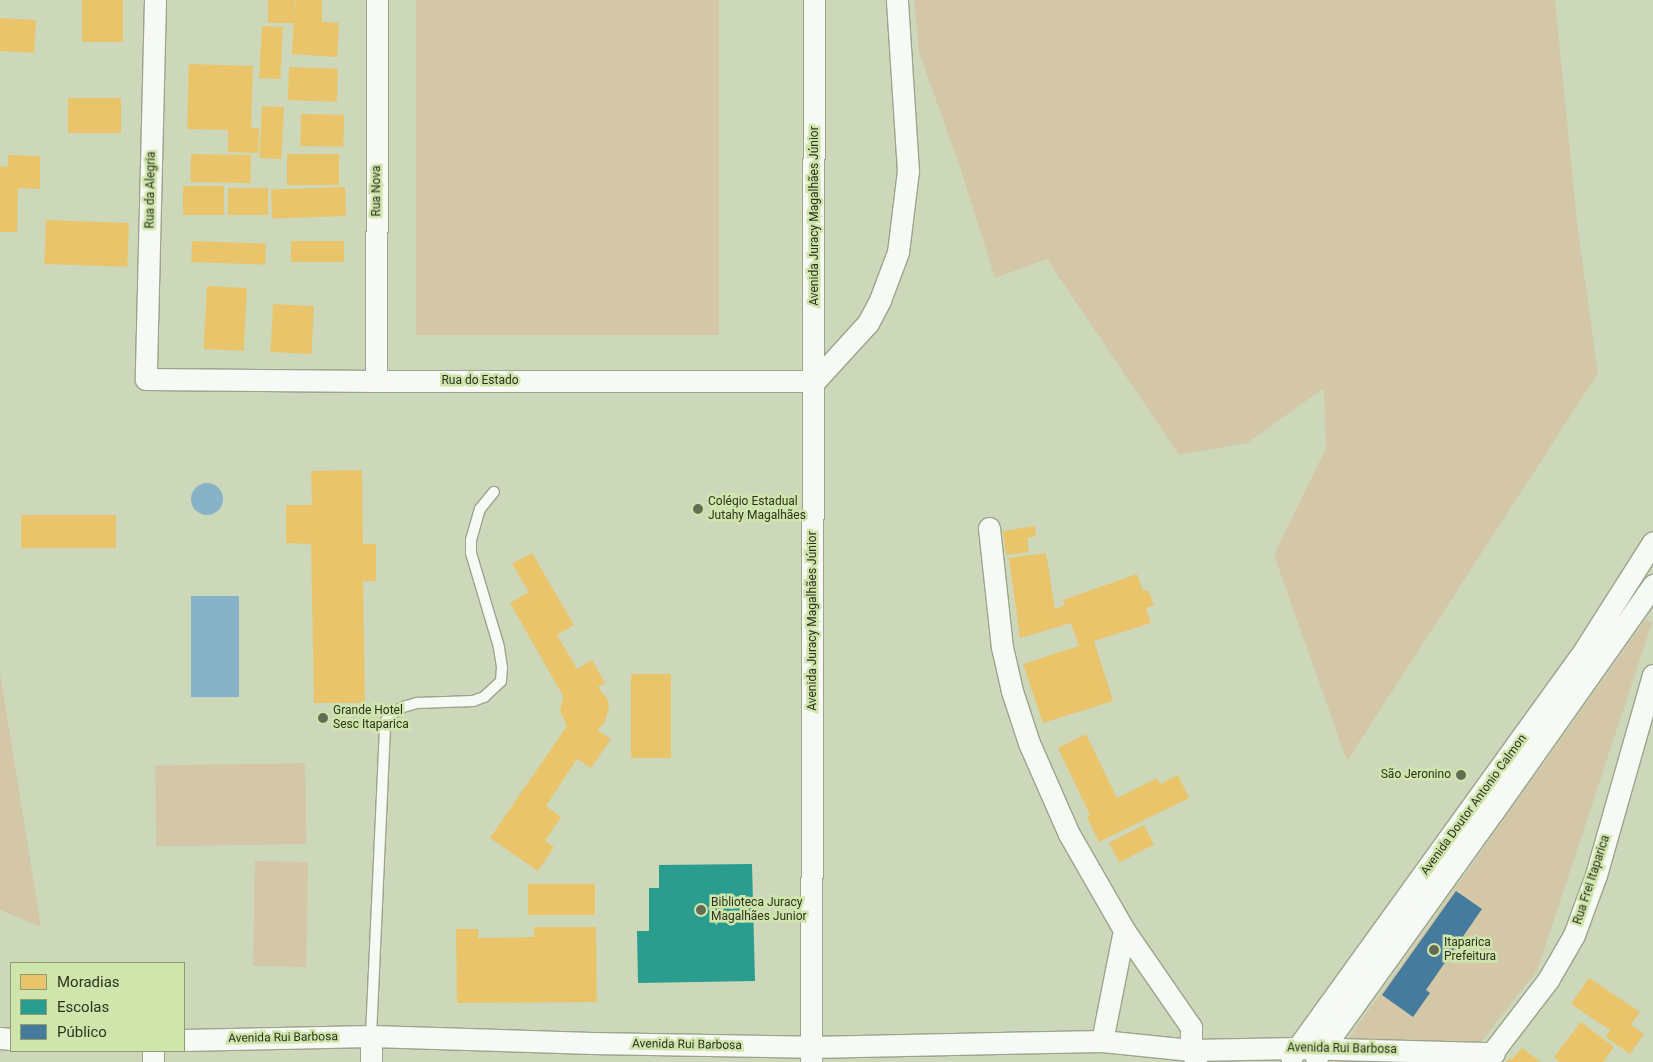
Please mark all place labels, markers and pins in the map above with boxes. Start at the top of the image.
place label: Colégio Estadual Jutahy Magalhães [708,495,806,523]
marker: Colégio Estadual Jutahy Magalhães [692,503,704,515]
place label: Grande Hotel Sesc Itaparica [333,704,409,732]
marker: Grande Hotel Sesc Itaparica [317,712,329,724]
place label: São Jeronino [1381,768,1451,782]
marker: São Jeronino [1455,769,1467,781]
place label: Biblioteca Juracy Magalhães Junior [711,896,807,924]
marker: Biblioteca Juracy Magalhães Junior [695,904,707,916]
place label: Itaparica Prefeitura [1444,936,1496,964]
marker: Itaparica Prefeitura [1428,944,1440,956]

